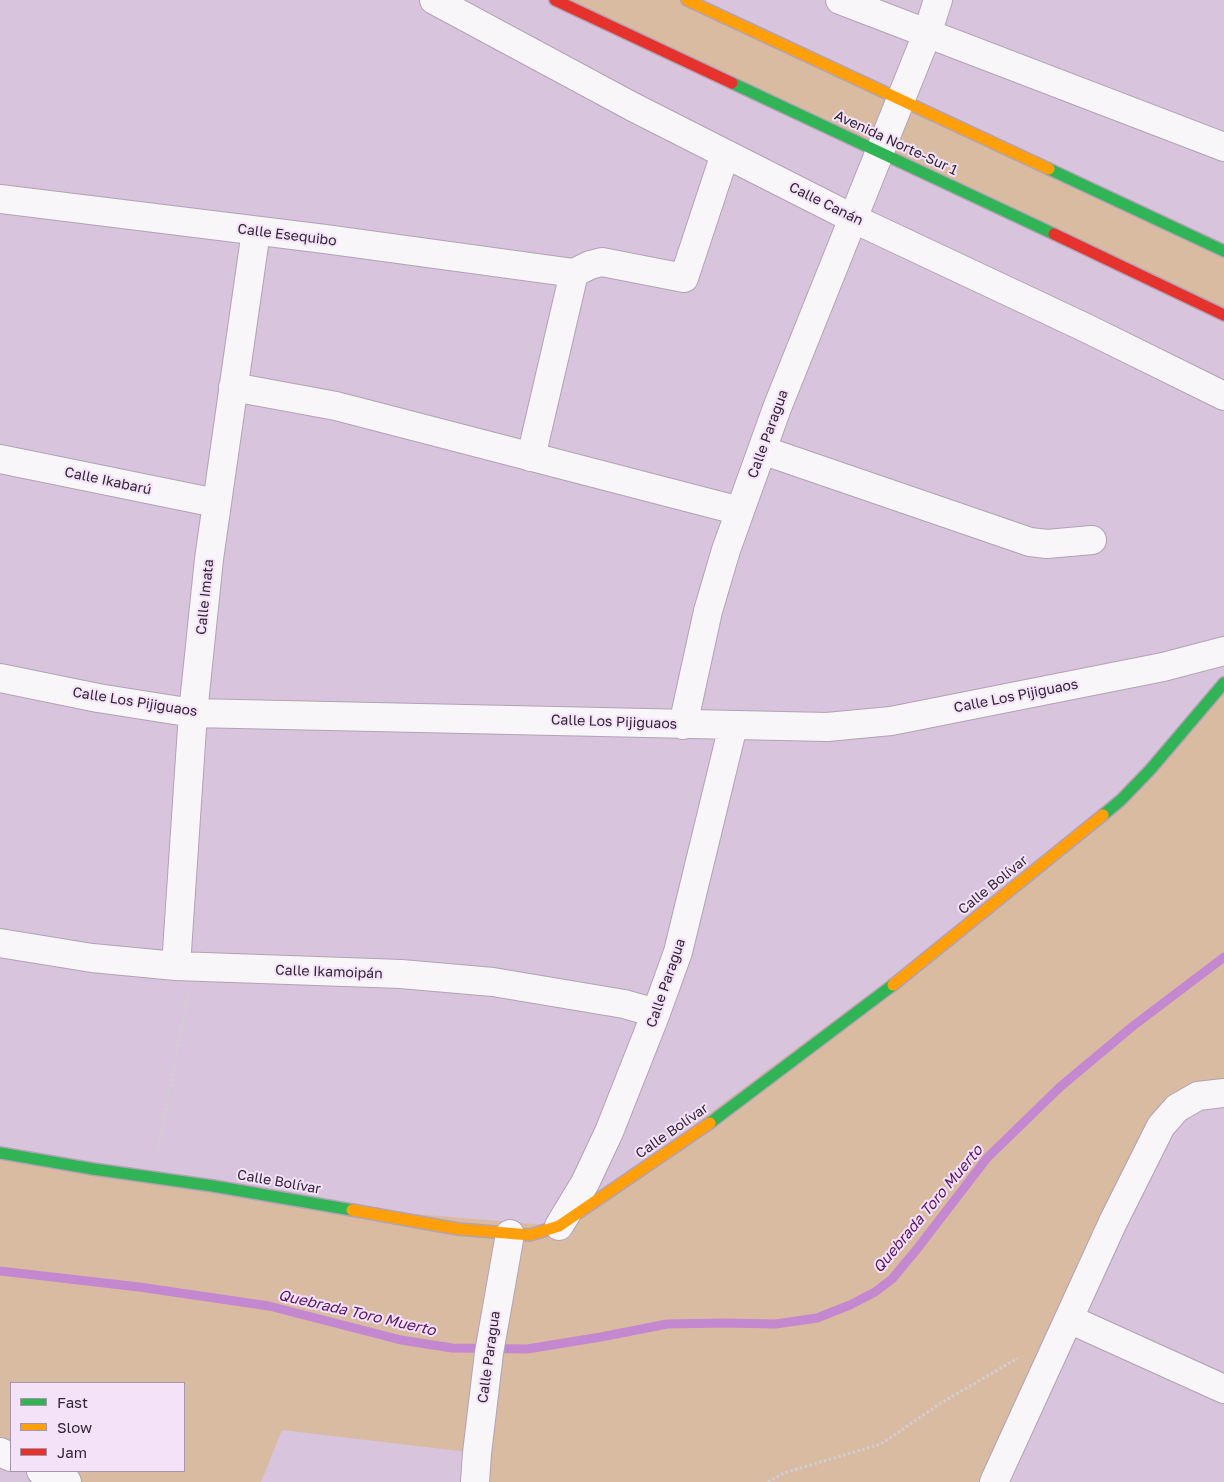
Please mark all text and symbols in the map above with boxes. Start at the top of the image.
street label: Avenida Norte-Sur 1 [832,107,960,179]
street label: Calle Canán [786,179,866,229]
street label: Calle Esequibo [236,221,338,249]
street label: Calle Paragua [744,387,792,481]
street label: Calle Ikabarú [63,464,153,498]
street label: Calle Imata [193,558,217,636]
street label: Calle Los Pijiguaos [952,676,1080,716]
street label: Calle Los Pijiguaos [71,684,199,720]
street label: Calle Los Pijiguaos [551,711,677,733]
street label: Calle Bolívar [955,852,1031,918]
street label: Calle Paragua [643,936,689,1030]
street label: Calle Ikamoipán [275,962,383,982]
street label: Calle Bolívar [633,1100,711,1162]
water label: Quebrada Toro Muerto [869,1142,987,1276]
street label: Calle Bolívar [236,1166,322,1198]
water label: Quebrada Toro Muerto [277,1286,437,1340]
street label: Calle Paragua [474,1310,504,1404]
legend [10,1382,185,1472]
text: Fast [57,1393,88,1411]
text: Slow [57,1418,92,1436]
text: Jam [57,1443,87,1461]

